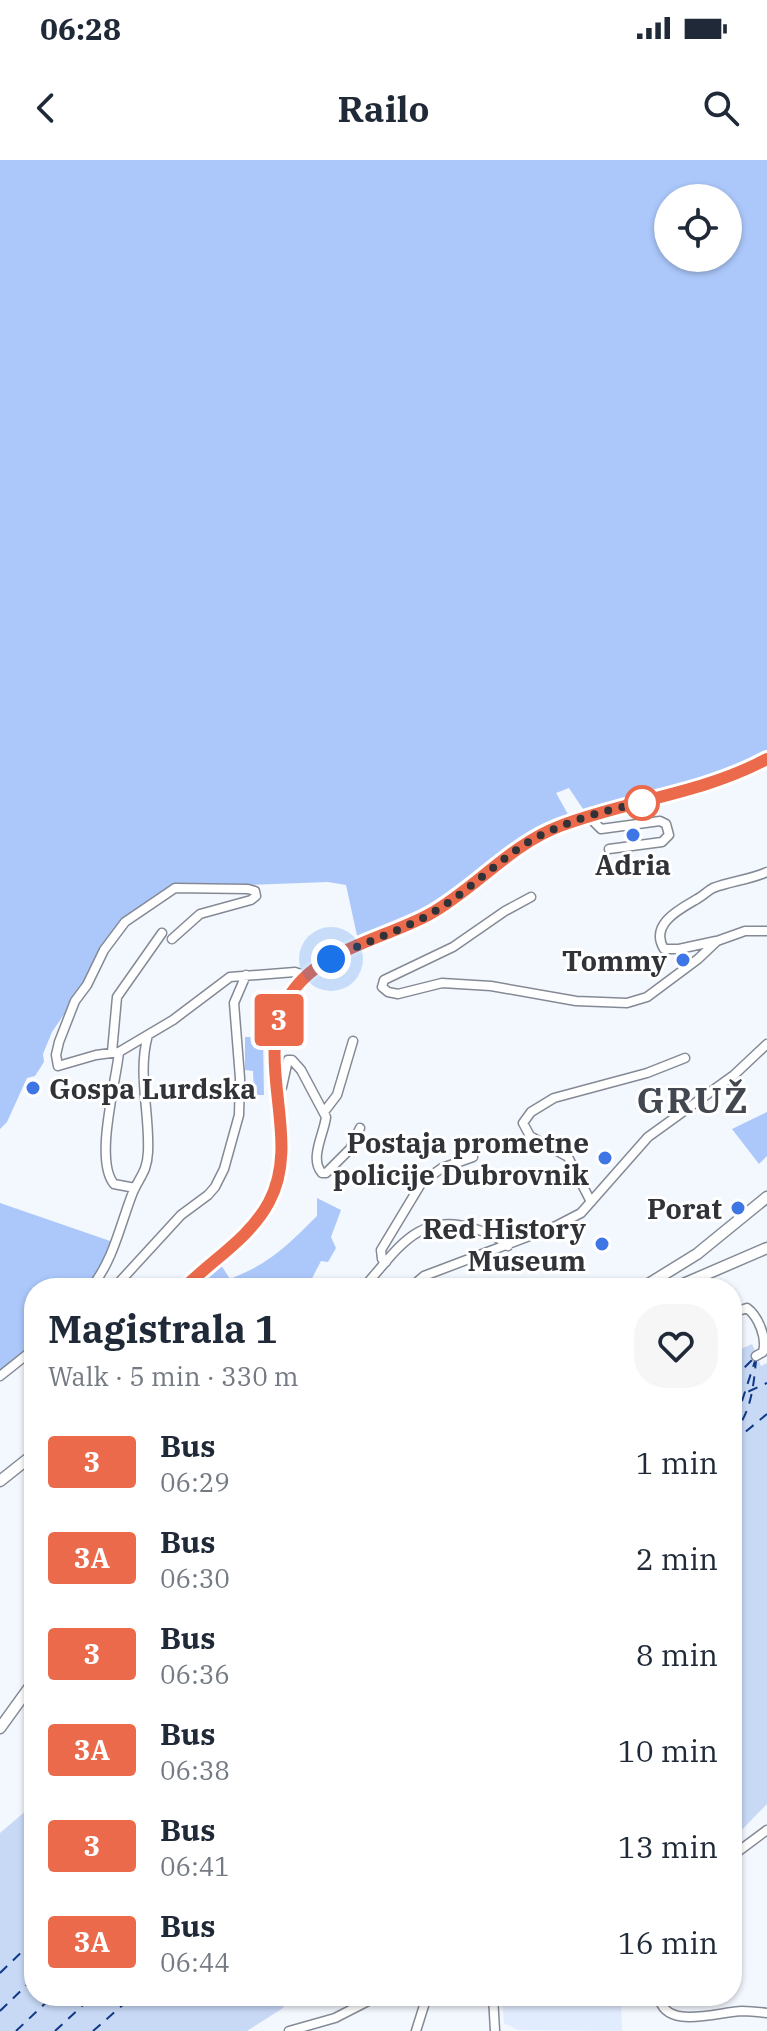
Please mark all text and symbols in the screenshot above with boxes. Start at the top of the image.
text: 06:28 [40,9,121,48]
text: Railo [338,85,429,132]
icon: back [24,86,68,130]
icon: search [699,86,743,130]
map controls [654,184,742,272]
button: locate [654,184,742,272]
unlabelled marker [625,786,659,820]
marker: Adria [624,826,642,844]
place label: Adria [595,846,671,883]
your location [311,939,351,979]
place label: Tommy [562,942,667,979]
marker: Tommy [674,951,692,969]
line badge: 3 [253,994,305,1046]
text: 3 [271,1001,287,1038]
place label: Gospa Lurdska [49,1070,256,1107]
district label: GRUŽ [637,1076,749,1123]
marker: Gospa Lurdska [24,1079,42,1097]
place label: Postaja prometne policije Dubrovnik [333,1124,590,1193]
marker: Postaja prometne policije Dubrovnik [596,1149,614,1167]
place label: Porat [647,1190,722,1227]
marker: Porat [729,1199,747,1217]
place label: Red History Museum [422,1210,586,1279]
marker: Red History Museum [593,1235,611,1253]
text: Magistrala 1 [48,1304,278,1353]
button: heart [634,1304,718,1388]
text: Walk · 5 min · 330 m [48,1359,299,1393]
text: Bus [160,1426,215,1465]
text: 3 [84,1443,100,1480]
text: 1 min [636,1443,718,1482]
text: 06:29 [160,1465,230,1499]
text: Bus [160,1522,215,1561]
text: 3A [74,1539,110,1576]
text: 2 min [636,1539,718,1578]
text: 06:30 [160,1561,230,1595]
text: Bus [160,1618,215,1657]
text: 3 [84,1635,100,1672]
text: 8 min [636,1635,718,1674]
text: 06:36 [160,1657,230,1691]
text: Bus [160,1714,215,1753]
text: 3A [74,1731,110,1768]
text: 10 min [618,1731,718,1770]
text: 06:38 [160,1753,230,1787]
text: Bus [160,1810,215,1849]
text: 3 [84,1827,100,1864]
text: 13 min [618,1827,718,1866]
text: 06:41 [160,1849,230,1883]
text: Bus [160,1906,215,1945]
text: 3A [74,1923,110,1960]
text: 16 min [618,1923,718,1962]
text: 06:44 [160,1945,230,1979]

